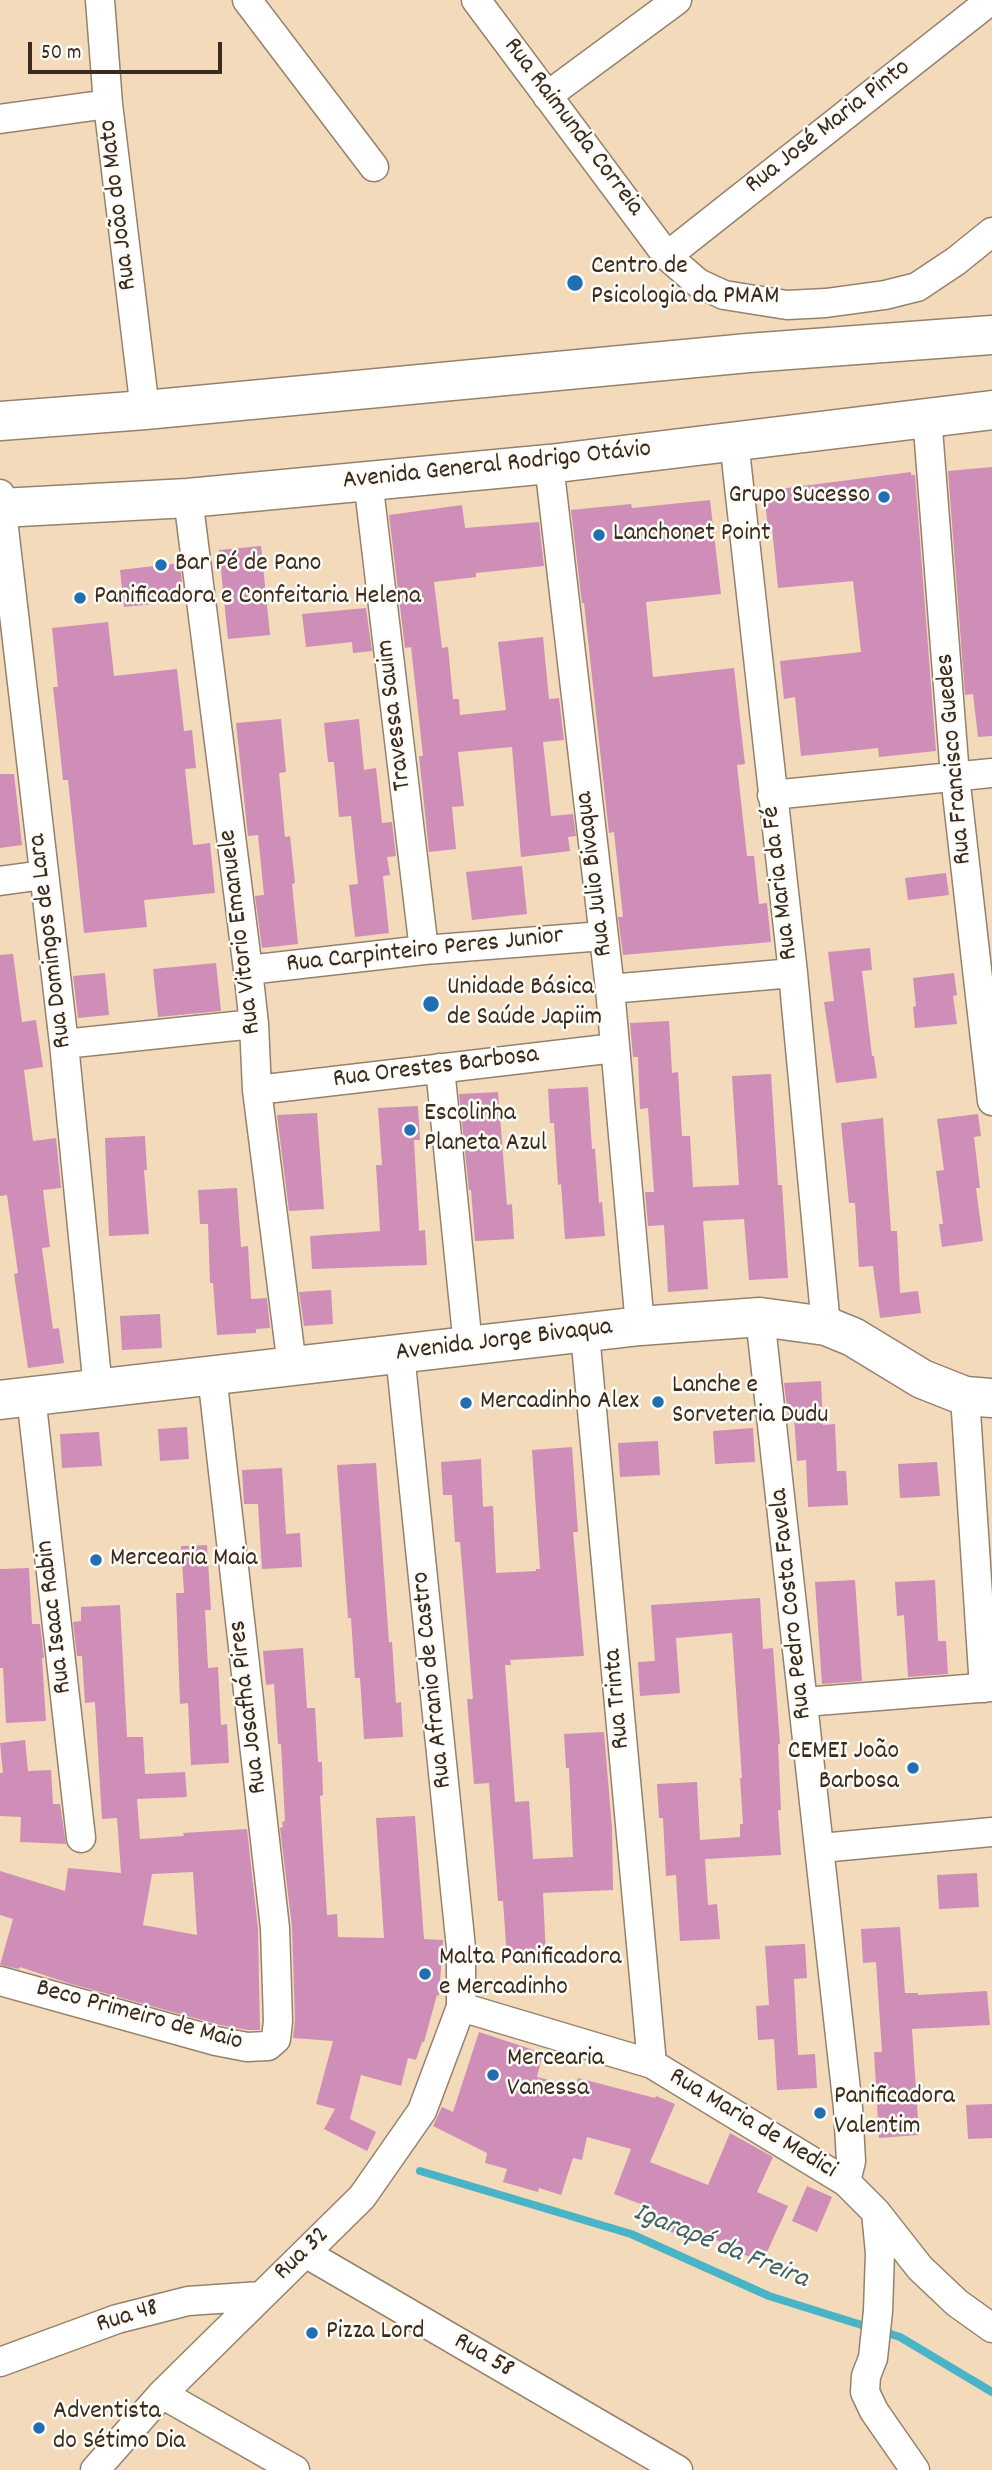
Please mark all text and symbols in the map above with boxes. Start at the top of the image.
scale bar [32,28,226,72]
street label: Rua Raimunda Correia [495,33,649,223]
text: 50 m [41,39,81,69]
street label: Rua José Maria Pinto [740,54,918,202]
street label: Rua João do Mato [94,118,146,292]
place label: Centro de Psicologia da PMAM [591,252,779,314]
marker: Centro de Psicologia da PMAM [565,273,585,293]
street label: Avenida General Rodrigo Otávio [341,435,653,499]
place label: Grupo Sucesso [728,481,870,513]
marker: Grupo Sucesso [876,489,892,505]
place label: Lanchonet Point [613,519,771,551]
marker: Lanchonet Point [591,527,607,543]
place label: Bar Pé de Pano [175,549,321,581]
marker: Bar Pé de Pano [153,557,169,573]
place label: Panificadora e Confeitaria Helena [94,582,421,614]
marker: Panificadora e Confeitaria Helena [72,590,88,606]
street label: Travessa Sauim [371,638,421,792]
street label: Rua Francisco Guedes [931,652,981,866]
street label: Rua Julio Bivaqua [570,790,622,958]
street label: Rua Maria da Fé [757,804,807,962]
street label: Rua Vitorio Emanuele [214,828,270,1036]
street label: Rua Domingos de Lara [23,832,81,1050]
street label: Rua Carpinteiro Peres Junior [285,922,565,982]
place label: Unidade Básica de Saúde Japiim [447,973,602,1034]
marker: Unidade Básica de Saúde Japiim [421,994,441,1014]
street label: Rua Orestes Barbosa [331,1041,541,1097]
place label: Escolinha Planeta Azul [424,1099,547,1160]
marker: Escolinha Planeta Azul [402,1122,418,1138]
street label: Avenida Jorge Bivaqua [394,1313,614,1371]
place label: Lanche e Sorveteria Dudu [672,1371,829,1432]
place label: Mercadinho Alex [480,1387,639,1419]
marker: Lanche e Sorveteria Dudu [650,1394,666,1410]
marker: Mercadinho Alex [458,1395,474,1411]
street label: Rua Pedro Costa Favela [765,1487,821,1721]
street label: Rua Isaac Rabin [31,1538,81,1696]
place label: Mercearia Maia [110,1544,257,1576]
marker: Mercearia Maia [88,1552,104,1568]
street label: Rua Afranio de Castro [407,1570,461,1790]
street label: Rua Josafhá Pires [224,1618,276,1796]
street label: Rua Trinta [599,1648,639,1750]
place label: CEMEI João Barbosa [788,1737,899,1798]
marker: CEMEI João Barbosa [905,1760,921,1776]
place label: Malta Panificadora e Mercadinho [439,1943,621,2004]
marker: Malta Panificadora e Mercadinho [417,1966,433,1982]
street label: Beco Primeiro de Maio [32,1974,246,2060]
place label: Mercearia Vanessa [507,2044,604,2106]
street label: Rua Maria de Medici [662,2063,842,2187]
marker: Mercearia Vanessa [485,2067,501,2083]
place label: Panificadora Valentim [834,2082,955,2144]
marker: Panificadora Valentim [812,2105,828,2121]
water label: Igarapé da Freira [628,2198,812,2298]
street label: Rua 32 [269,2221,337,2289]
street label: Rua 48 [93,2294,163,2342]
place label: Pizza Lord [326,2317,425,2349]
marker: Pizza Lord [304,2325,320,2341]
street label: Rua 58 [447,2327,519,2387]
place label: Adventista do Sétimo Dia [53,2397,185,2458]
marker: Adventista do Sétimo Dia [31,2420,47,2436]

